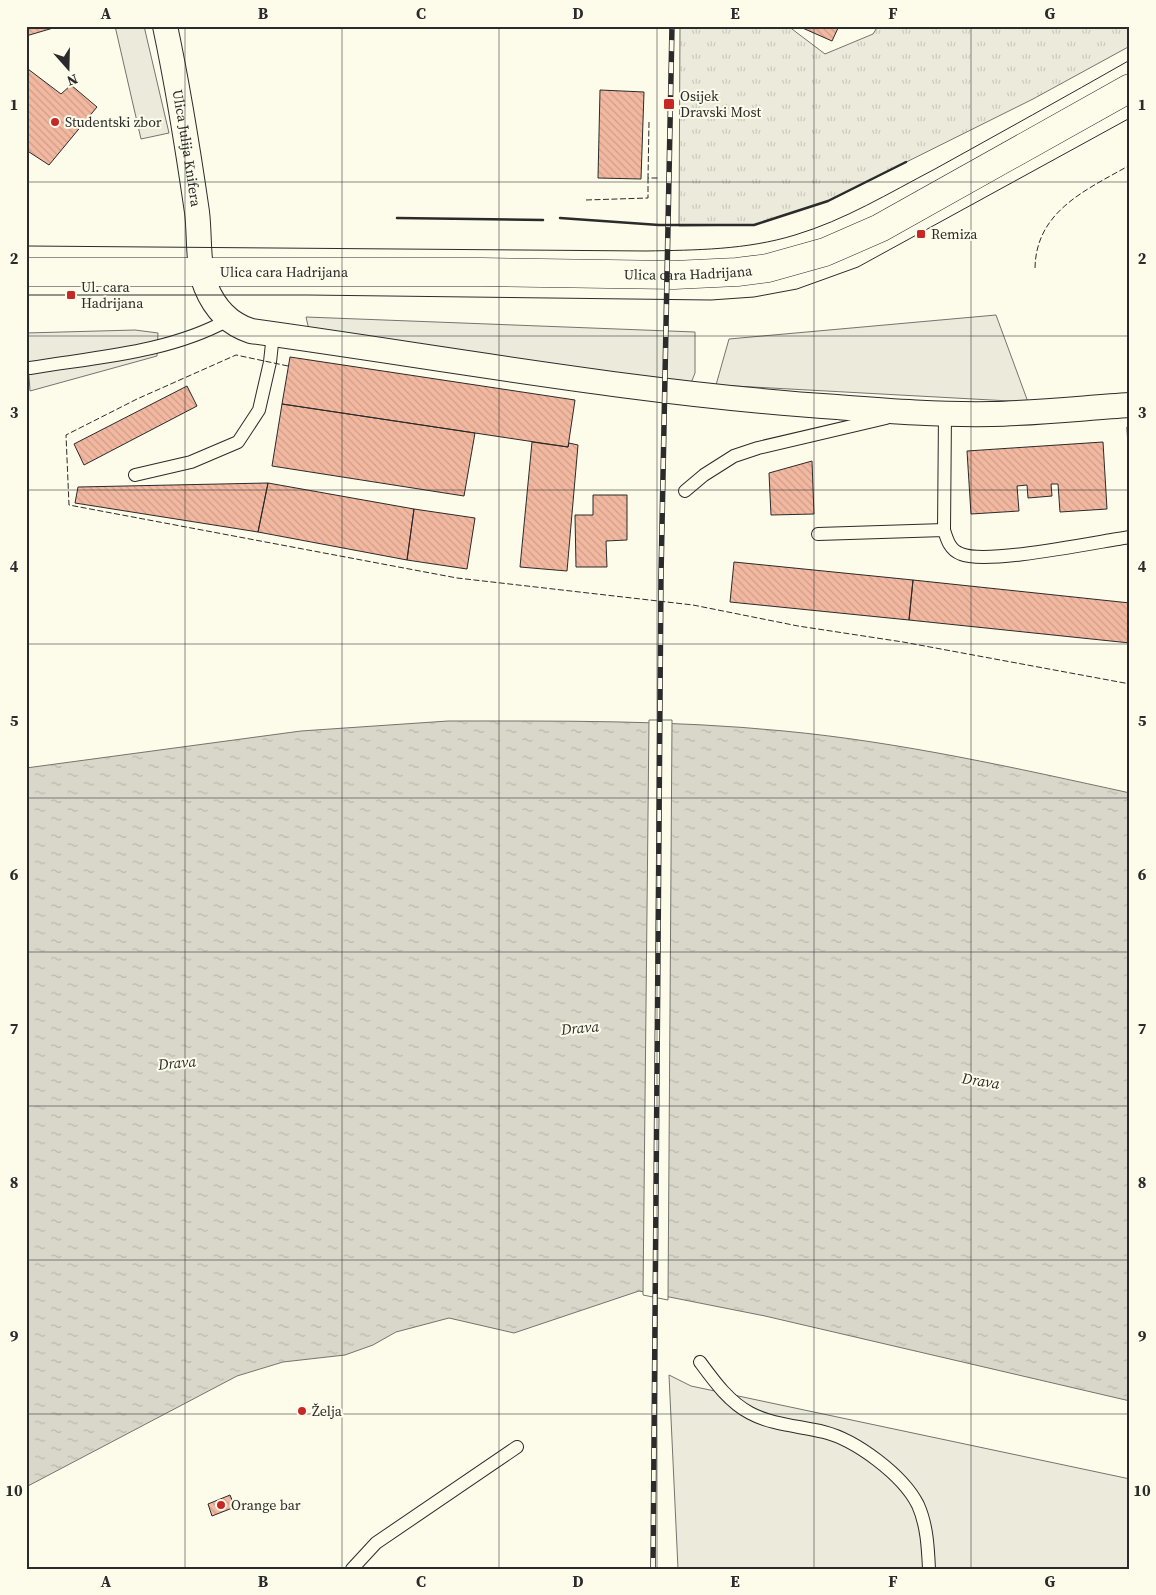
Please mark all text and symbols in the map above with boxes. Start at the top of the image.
text: A [101,2,112,24]
text: B [258,2,269,24]
text: C [416,2,426,24]
text: D [572,2,584,24]
text: E [730,2,740,24]
text: F [888,2,898,24]
text: G [1045,2,1056,24]
north arrow [42,42,92,92]
text: N [64,69,81,91]
place label: Osijek Dravski Most [680,86,762,122]
street label: Ulica Julija Knifera [168,88,206,209]
text: 1 [10,93,18,115]
text: 1 [1138,93,1146,115]
marker: Osijek Dravski Most [662,97,676,111]
place label: Studentski zbor [65,112,162,132]
marker: Studentski zbor [49,116,61,128]
place label: Remiza [931,224,978,244]
marker: Remiza [915,228,927,240]
text: 2 [10,247,19,269]
text: 2 [1138,247,1147,269]
street label: Ulica cara Hadrijana [624,260,754,285]
street label: Ulica cara Hadrijana [220,262,349,282]
place label: Ul. cara Hadrijana [81,277,144,313]
marker: Ul. cara Hadrijana [65,289,77,301]
text: 3 [10,401,19,423]
text: 3 [1138,401,1147,423]
text: 4 [10,555,19,577]
text: 4 [1138,555,1147,577]
text: 5 [10,709,19,731]
text: 5 [1138,709,1147,731]
text: 6 [10,863,19,885]
text: 6 [1138,863,1147,885]
water label: Drava [559,1015,600,1040]
text: 7 [10,1017,19,1039]
text: 7 [1138,1017,1147,1039]
water label: Drava [156,1050,197,1075]
water label: Drava [960,1067,1002,1094]
text: 8 [10,1171,18,1193]
text: 8 [1138,1171,1146,1193]
text: 9 [10,1325,19,1347]
text: 9 [1138,1325,1147,1347]
place label: Želja [312,1401,343,1421]
marker: Želja [296,1405,308,1417]
text: 10 [5,1479,23,1501]
text: 10 [1133,1479,1151,1501]
place label: Orange bar [231,1495,301,1515]
marker: Orange bar [215,1499,227,1511]
text: A [101,1570,112,1592]
text: B [258,1570,269,1592]
text: C [416,1570,426,1592]
text: D [572,1570,584,1592]
text: E [730,1570,740,1592]
text: F [888,1570,898,1592]
text: G [1045,1570,1056,1592]

